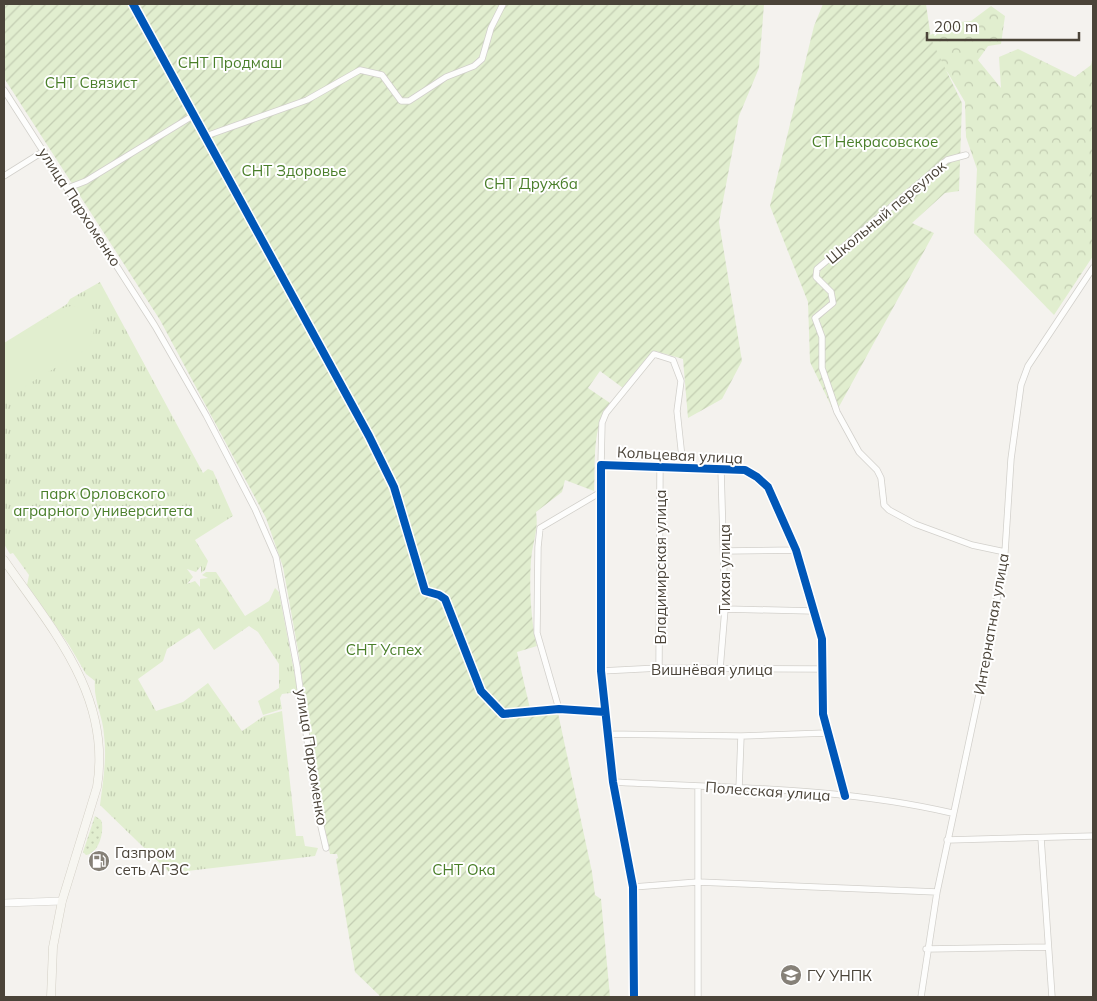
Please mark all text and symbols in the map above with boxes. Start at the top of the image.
scale bar [927,10,1080,42]
text: 200 m [934,17,978,36]
park label: СНТ Продмаш [178,53,282,72]
park label: СНТ Связист [45,73,137,92]
park label: СТ Некрасовское [812,132,938,151]
street label: улица Пархоменко [34,144,126,270]
street label: Школьный переулок [822,156,951,268]
park label: СНТ Здоровье [241,161,347,180]
park label: СНТ Дружба [484,174,578,193]
street label: Кольцевая улица [616,442,744,468]
park label: парк Орловского аграрного университета [13,484,193,520]
street label: Владимирская улица [651,489,670,645]
street label: Тихая улица [715,524,734,614]
street label: Интернатная улица [969,552,1013,696]
park label: СНТ Успех [346,640,422,659]
street label: Вишнёвая улица [651,660,773,679]
street label: улица Пархоменко [292,687,332,827]
street label: Полесская улица [705,777,831,805]
place label: Газпром сеть АГЗС [115,843,189,879]
fuel station icon: Газпром сеть АГЗС [87,849,111,873]
park label: СНТ Ока [432,860,496,879]
school or university icon: ГУ УНПК [779,963,803,987]
place label: ГУ УНПК [807,966,872,985]

